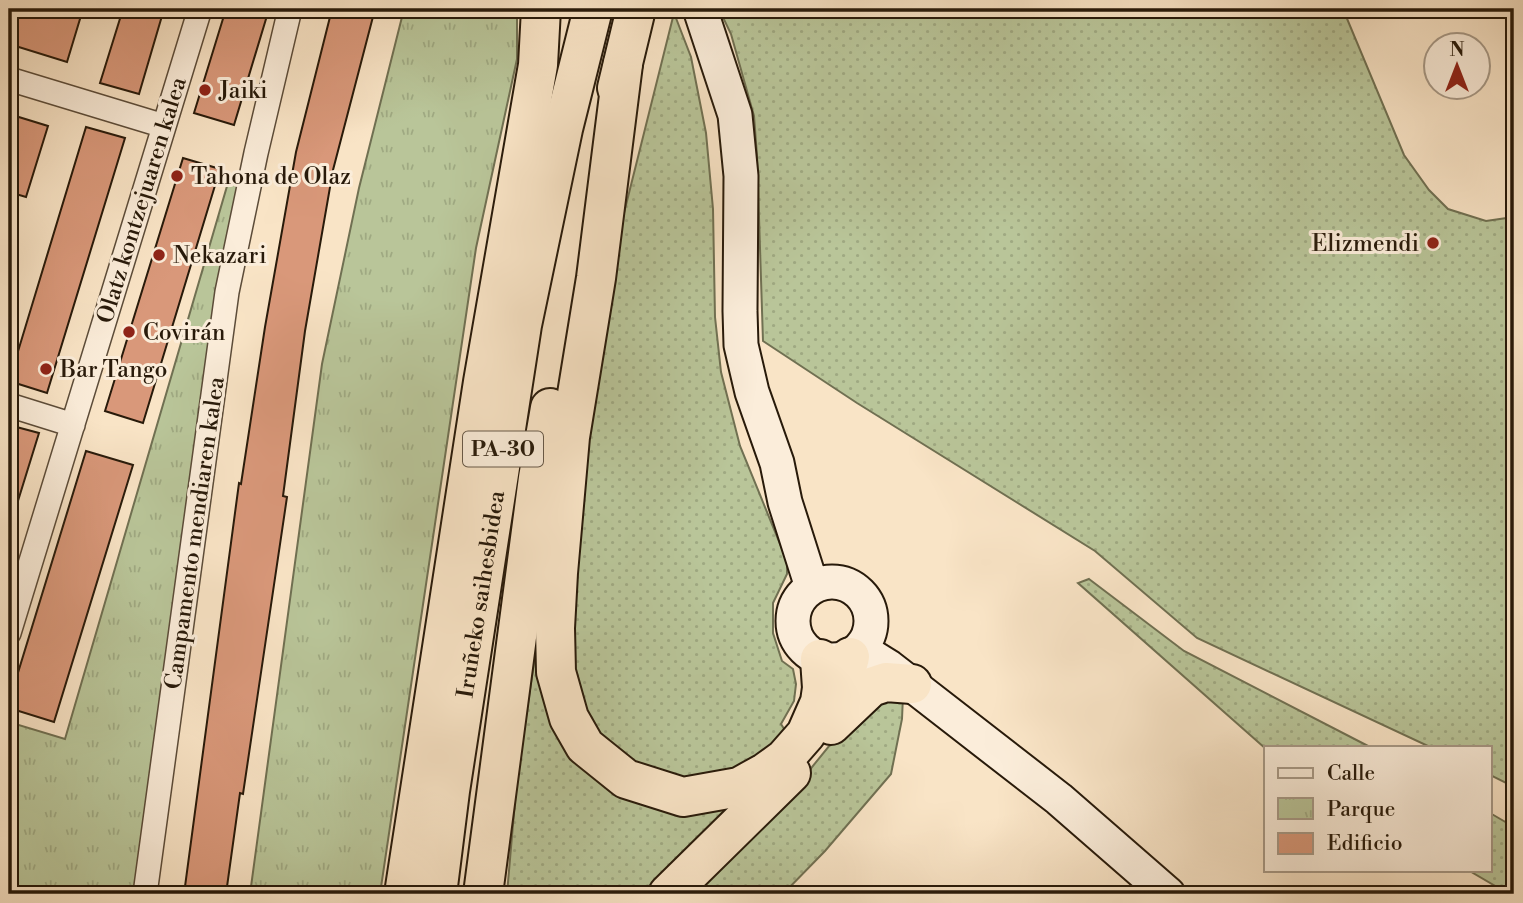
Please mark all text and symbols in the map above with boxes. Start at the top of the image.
north arrow [1422,32,1492,102]
text: N [1449,38,1465,62]
street label: Olatz kontzejuaren kalea [91,73,193,327]
place label: Jaiki [218,77,268,105]
marker: Jaiki [197,82,213,98]
place label: Tahona de Olaz [191,163,351,191]
marker: Tahona de Olaz [169,168,185,184]
place label: Elizmendi [1312,230,1419,258]
marker: Elizmendi [1425,235,1441,251]
place label: Nekazari [173,242,267,270]
marker: Nekazari [151,247,167,263]
place label: Covirán [143,319,226,347]
marker: Covirán [121,324,137,340]
place label: Bar Tango [59,356,168,384]
marker: Bar Tango [38,361,54,377]
street label: Campamento mendiaren kalea [159,375,231,691]
road number: PA-30 [463,432,543,466]
street label: Iruñeko saihesbidea [452,489,511,700]
legend [1264,746,1492,872]
text: Calle [1327,761,1375,787]
text: Parque [1327,797,1395,823]
text: Edificio [1327,831,1403,857]

